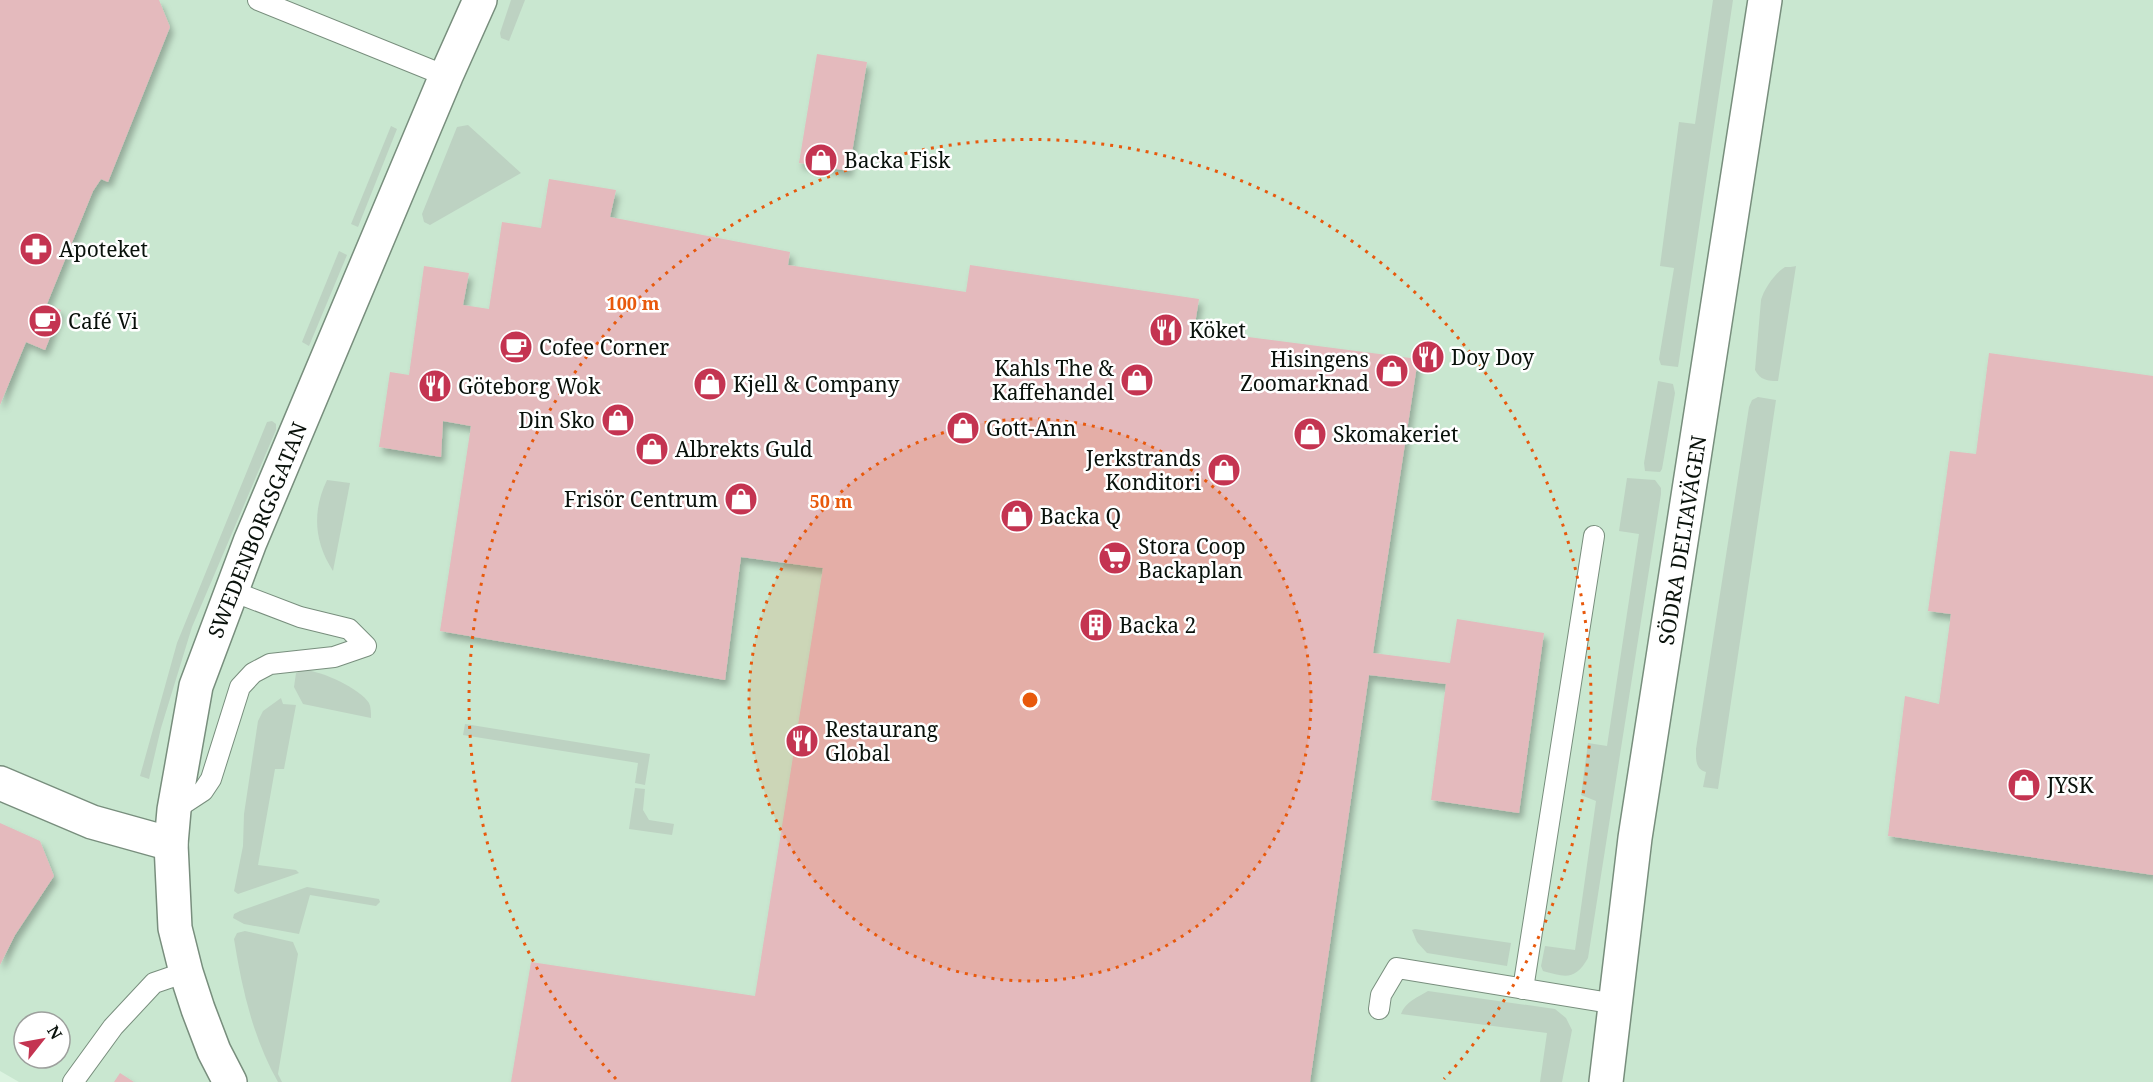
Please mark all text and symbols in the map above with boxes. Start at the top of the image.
shop icon: Backa Fisk [803,142,839,178]
place label: Backa Fisk [844,146,951,174]
pharmacy icon: Apoteket [18,231,54,267]
place label: Apoteket [59,235,148,263]
text: 100 m [607,291,660,315]
cafe icon: Café Vi [27,303,63,339]
place label: Café Vi [68,307,138,335]
restaurant icon: Köket [1148,312,1184,348]
place label: Köket [1189,316,1246,344]
cafe icon: Cofee Corner [498,329,534,365]
place label: Cofee Corner [539,333,669,361]
restaurant icon: Doy Doy [1410,339,1446,375]
place label: Doy Doy [1451,343,1534,371]
place label: Hisingens Zoomarknad [1240,345,1369,397]
shop icon: Hisingens Zoomarknad [1374,353,1410,389]
place label: Kahls The & Kaffehandel [992,354,1114,406]
shop icon: Kahls The & Kaffehandel [1119,362,1155,398]
shop icon: Kjell & Company [692,366,728,402]
restaurant icon: Göteborg Wok [417,368,453,404]
place label: Kjell & Company [733,370,899,398]
place label: Göteborg Wok [458,372,601,400]
shop icon: Din Sko [600,402,636,438]
place label: Din Sko [519,406,595,434]
shop icon: Gott-Ann [945,410,981,446]
place label: Gott-Ann [986,414,1076,442]
shop icon: Skomakeriet [1292,416,1328,452]
street label: SWEDENBORGSGATAN [201,418,313,642]
place label: Skomakeriet [1333,420,1458,448]
shop icon: Albrekts Guld [634,431,670,467]
street label: SÖDRA DELTAVÄGEN [1652,433,1712,647]
place label: Albrekts Guld [675,435,813,463]
place label: Jerkstrands Konditori [1085,444,1201,496]
shop icon: Jerkstrands Konditori [1206,452,1242,488]
shop icon: Frisör Centrum [723,481,759,517]
place label: Frisör Centrum [564,485,718,513]
text: 50 m [810,489,853,513]
shop icon: Backa Q [999,498,1035,534]
place label: Backa Q [1040,502,1121,530]
place label: Stora Coop Backaplan [1138,532,1246,584]
supermarket icon: Stora Coop Backaplan [1097,540,1133,576]
building icon: Backa 2 [1078,607,1114,643]
place label: Backa 2 [1119,611,1196,639]
centre of rings [1020,690,1040,710]
place label: Restaurang Global [825,715,939,767]
restaurant icon: Restaurang Global [784,723,820,759]
shop icon: JYSK [2006,767,2042,803]
place label: JYSK [2046,771,2094,799]
north arrow [12,1010,72,1070]
text: N [42,1021,68,1044]

